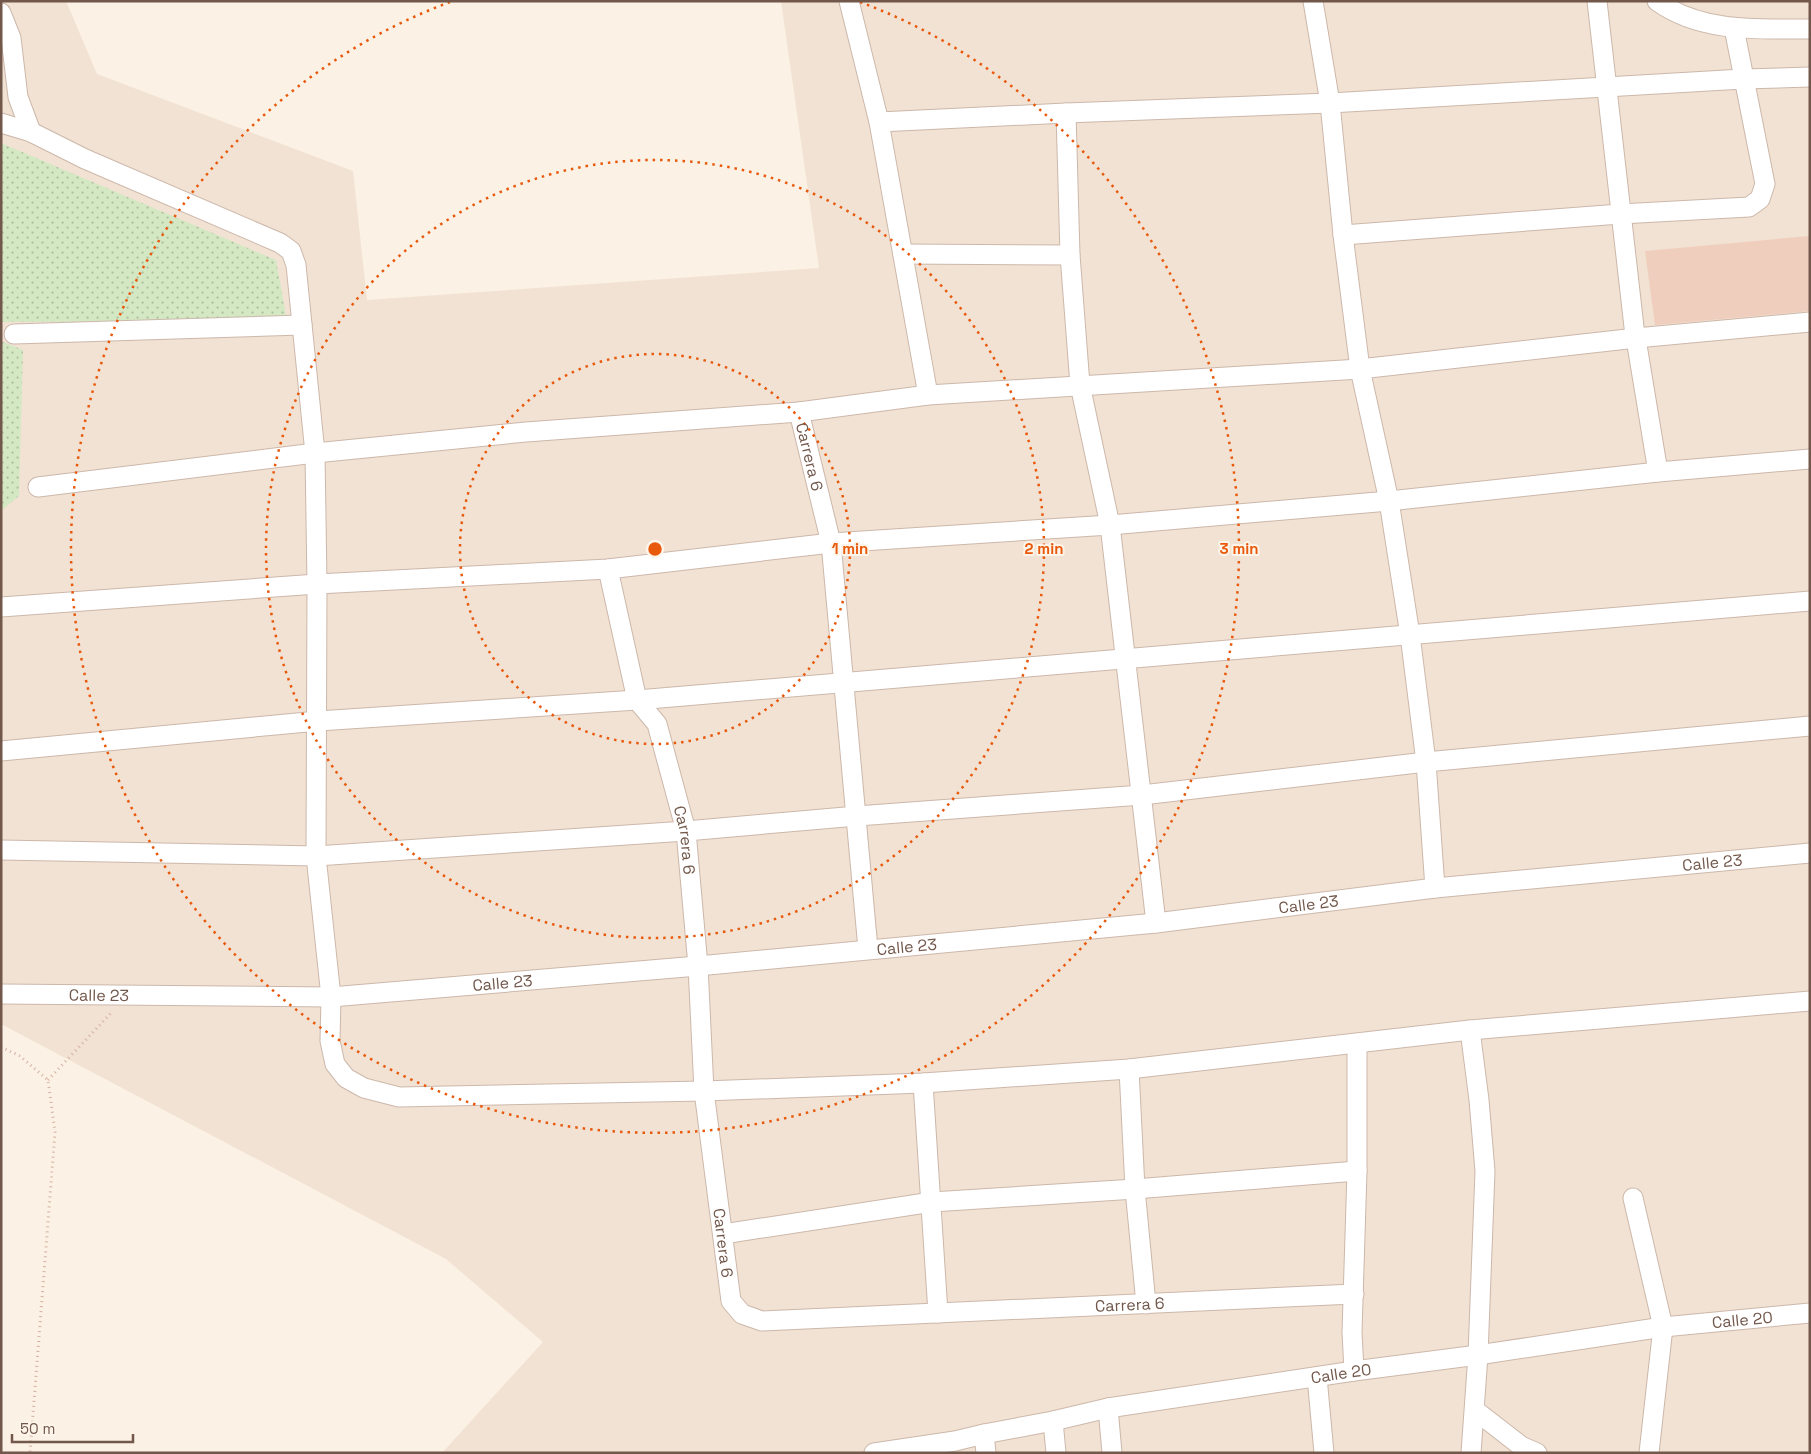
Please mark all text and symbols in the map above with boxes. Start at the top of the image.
street label: Carrera 6 [791,420,828,493]
text: 1 min [832,539,868,558]
text: 2 min [1025,539,1063,558]
text: 3 min [1220,539,1258,558]
centre of rings [646,540,664,558]
street label: Carrera 6 [669,803,700,875]
street label: Calle 23 [1681,849,1743,876]
street label: Calle 23 [1277,890,1340,919]
street label: Calle 23 [876,934,938,960]
street label: Calle 23 [472,970,533,996]
street label: Calle 23 [69,985,129,1006]
street label: Carrera 6 [708,1207,738,1279]
street label: Carrera 6 [1094,1293,1165,1317]
street label: Calle 20 [1711,1307,1774,1333]
street label: Calle 20 [1309,1359,1372,1388]
scale bar [12,1412,134,1444]
text: 50 m [20,1419,55,1438]

